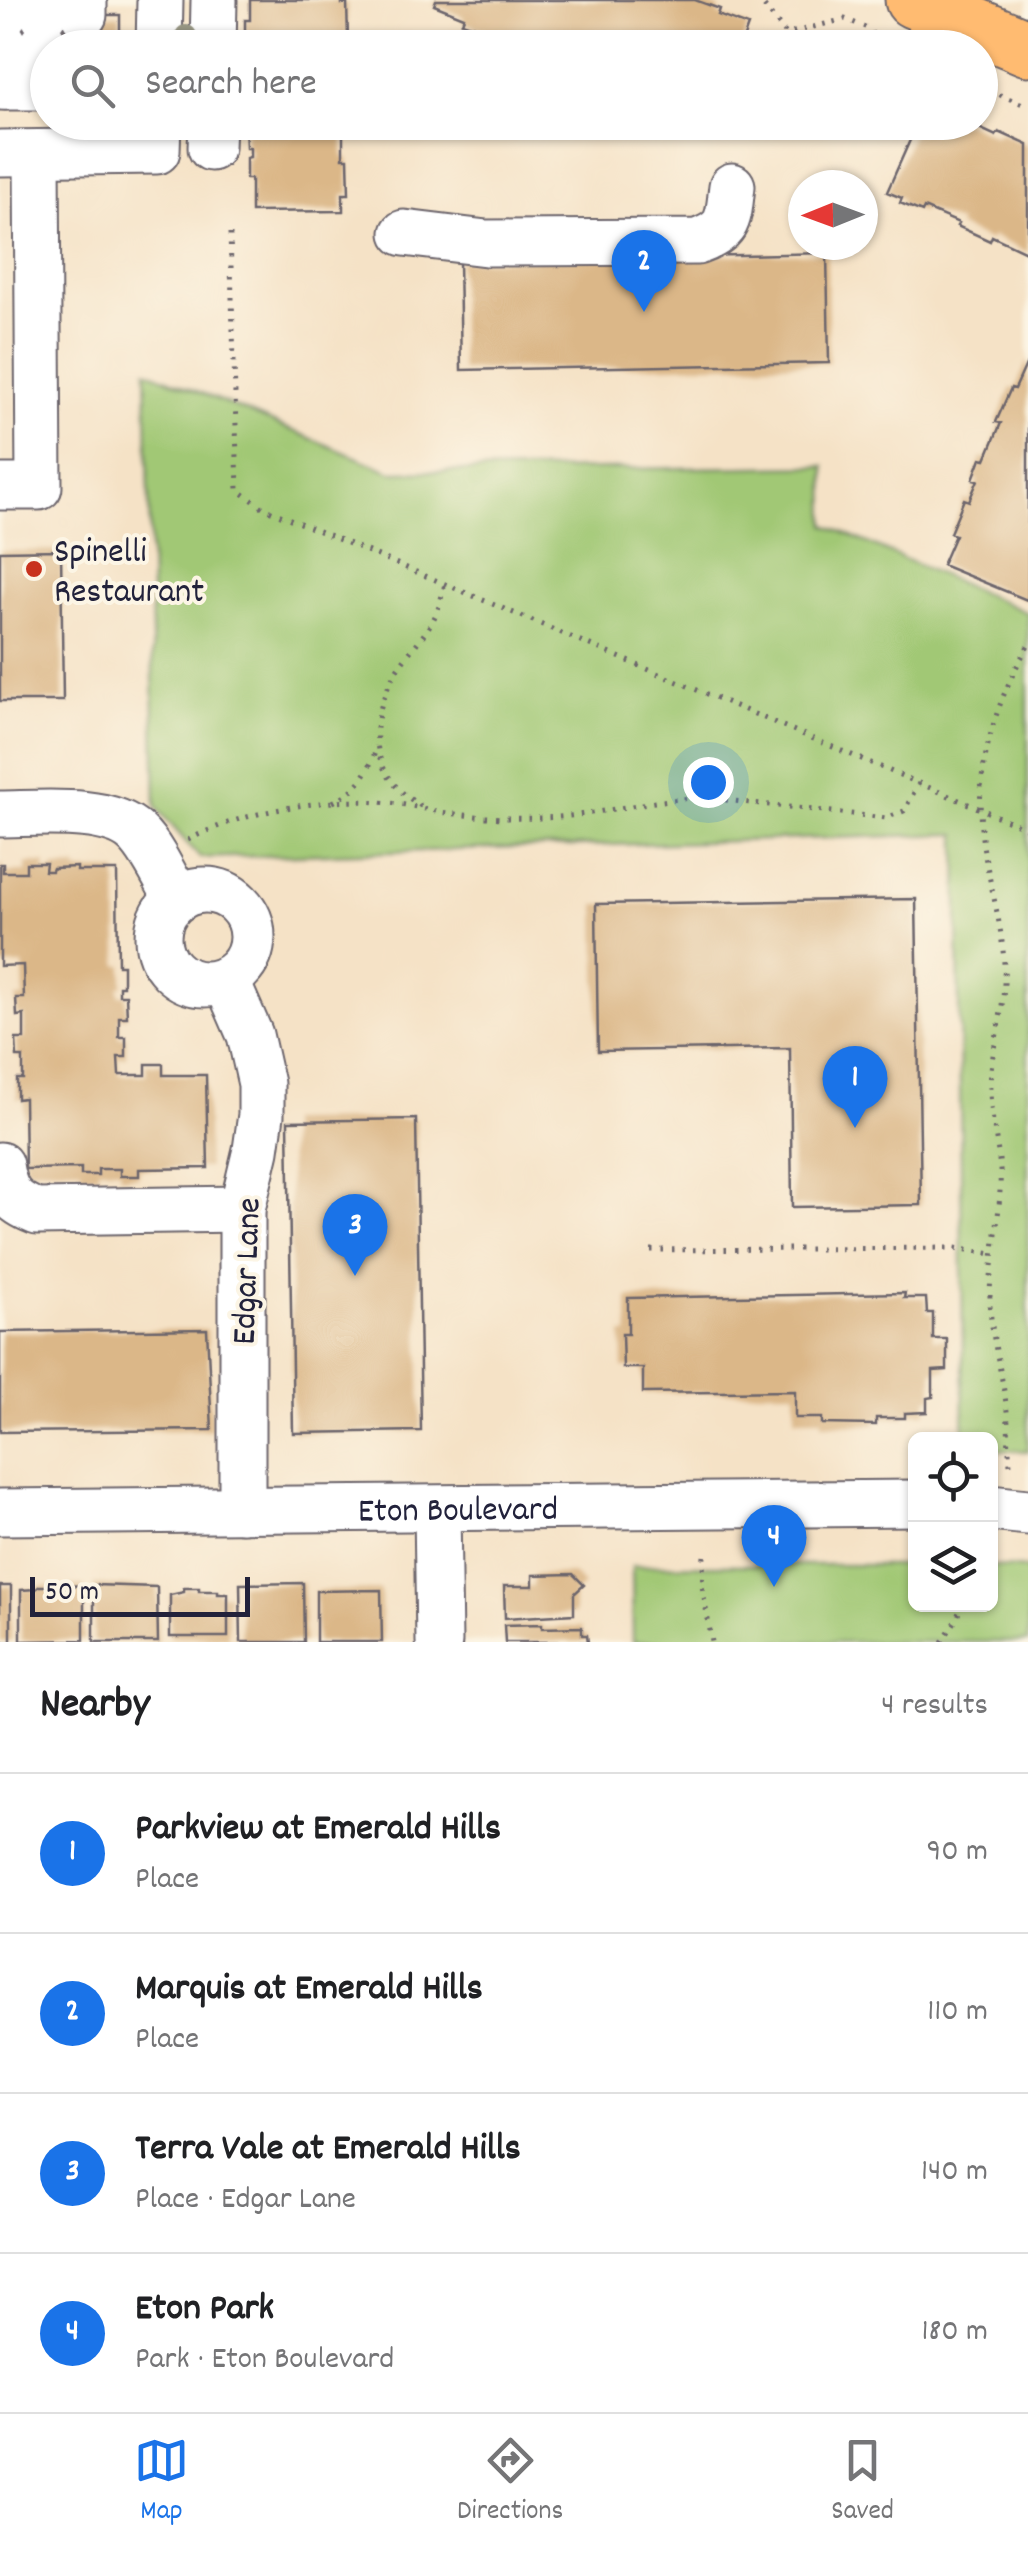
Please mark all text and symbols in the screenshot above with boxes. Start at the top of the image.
search box [30,30,998,140]
icon: search [65,58,120,113]
text: Search here [145,58,317,113]
north arrow [788,170,878,260]
pin: 2 [612,230,676,312]
place label: Spinelli Restaurant [54,529,204,619]
marker: Spinelli Restaurant [23,558,45,580]
your location [683,757,734,808]
pin: 1 [822,1046,888,1128]
pin: 3 [322,1194,388,1276]
street label: Edgar Lane [221,1197,277,1346]
map controls [908,1432,998,1612]
button: locate [908,1432,998,1522]
street label: Eton Boulevard [358,1487,558,1538]
pin: 4 [742,1504,806,1587]
button: layers [908,1522,998,1612]
scale bar [30,1572,250,1616]
text: 50 m [45,1574,99,1614]
text: Nearby [40,1677,150,1737]
text: 4 results [881,1684,988,1730]
text: Parkview at Emerald Hills [135,1803,501,1858]
text: 1 [69,1830,76,1876]
text: 90 m [927,1830,988,1876]
text: Place [135,1858,199,1904]
text: Marquis at Emerald Hills [135,1963,483,2018]
text: 2 [66,1990,79,2036]
text: 110 m [927,1990,988,2036]
text: Place [135,2018,199,2064]
text: Terra Vale at Emerald Hills [135,2123,521,2178]
text: 3 [65,2150,80,2196]
text: 140 m [921,2150,988,2196]
text: Place · Edgar Lane [135,2178,356,2224]
text: Eton Park [135,2283,274,2338]
text: 4 [66,2310,79,2356]
text: 180 m [921,2310,988,2356]
text: Park · Eton Boulevard [135,2338,394,2384]
tab: Map [134,2433,189,2533]
tab: Directions [457,2433,563,2533]
tab: Saved [831,2433,894,2533]

